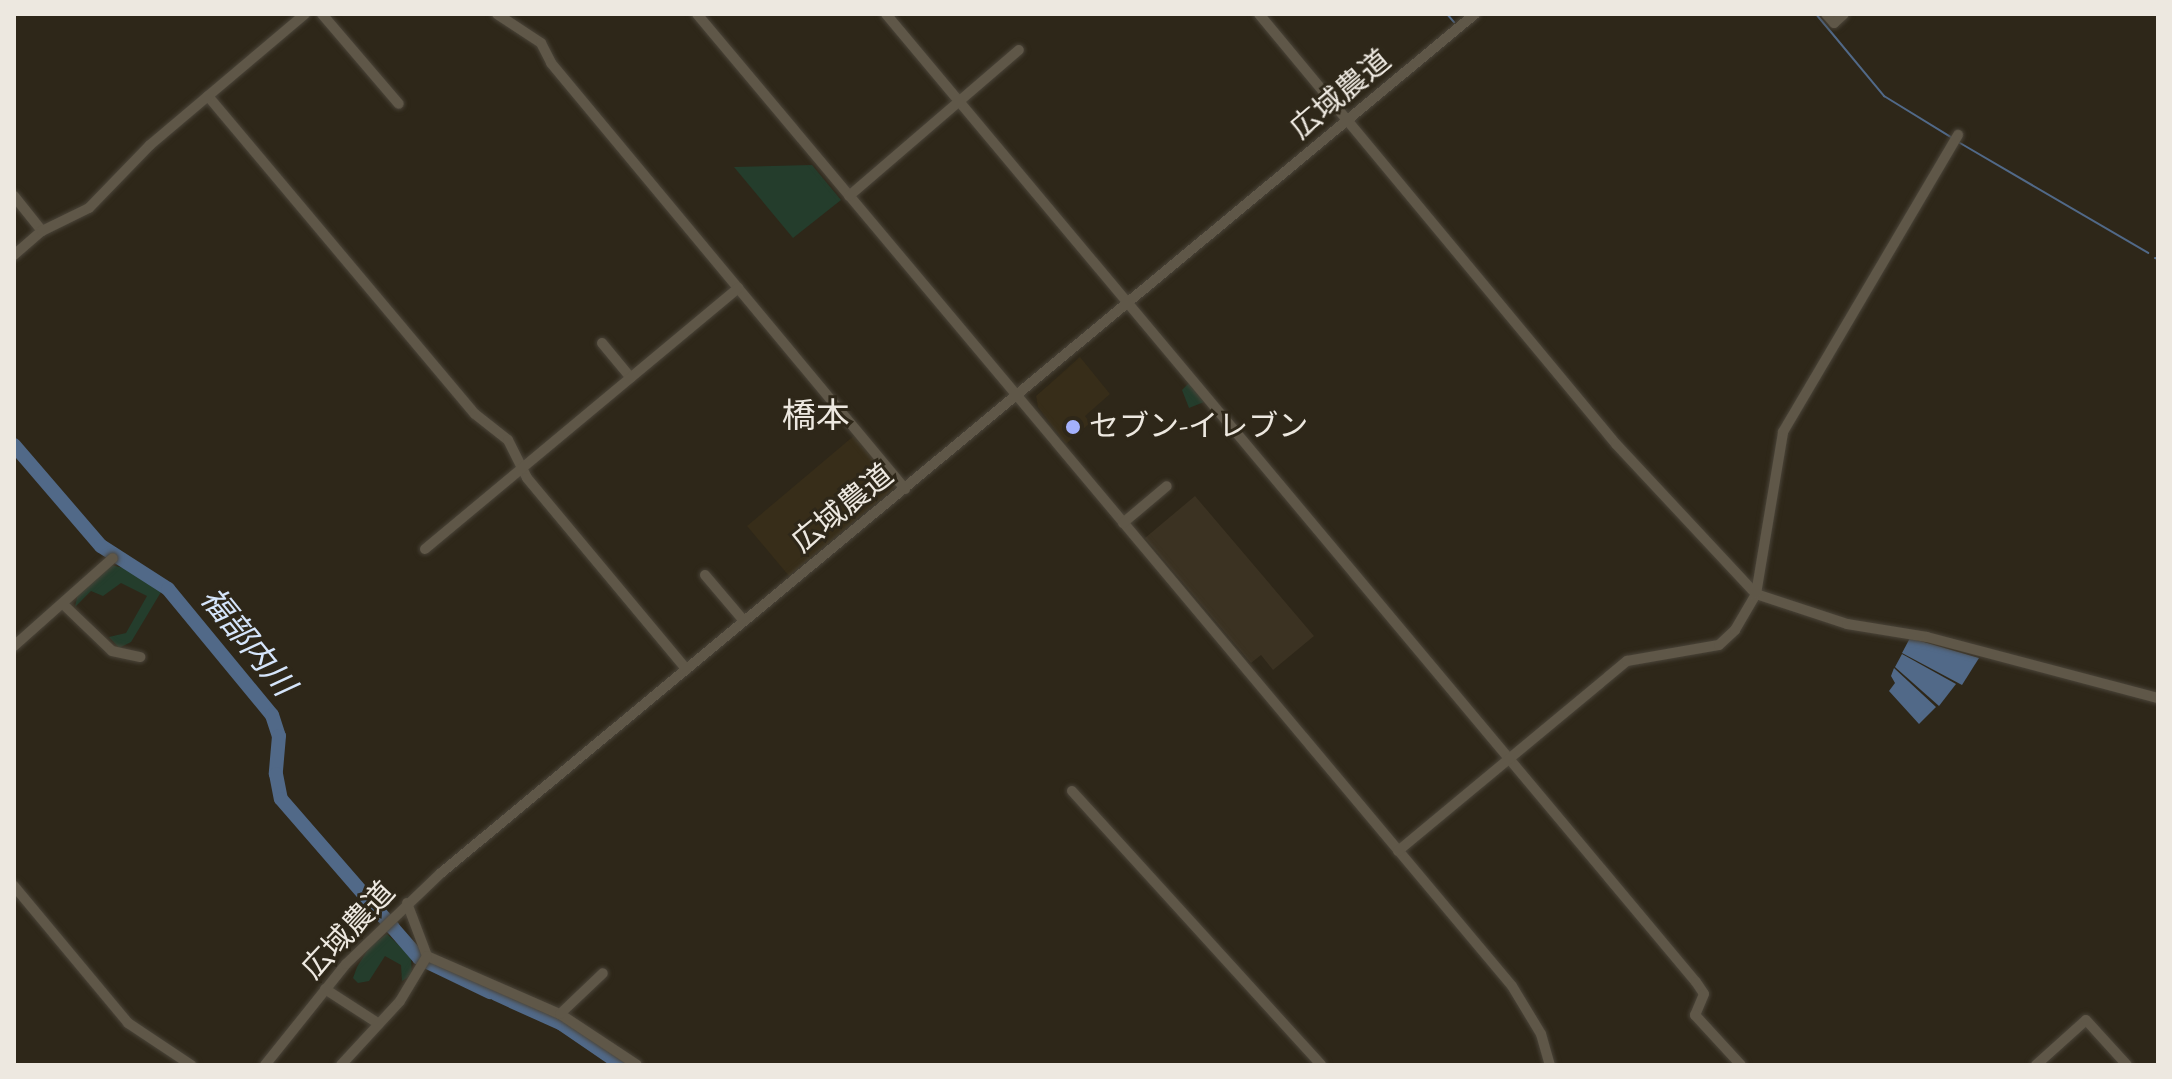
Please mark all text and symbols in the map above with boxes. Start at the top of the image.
street label: 広域農道 [1283,43,1399,147]
district label: 橋本 [782,398,850,438]
place label: セブン-イレブン [1089,409,1308,445]
marker: セブン-イレブン [1064,418,1082,436]
street label: 広域農道 [785,457,901,561]
water label: 福部内川 [192,580,302,704]
street label: 広域農道 [295,875,403,987]

